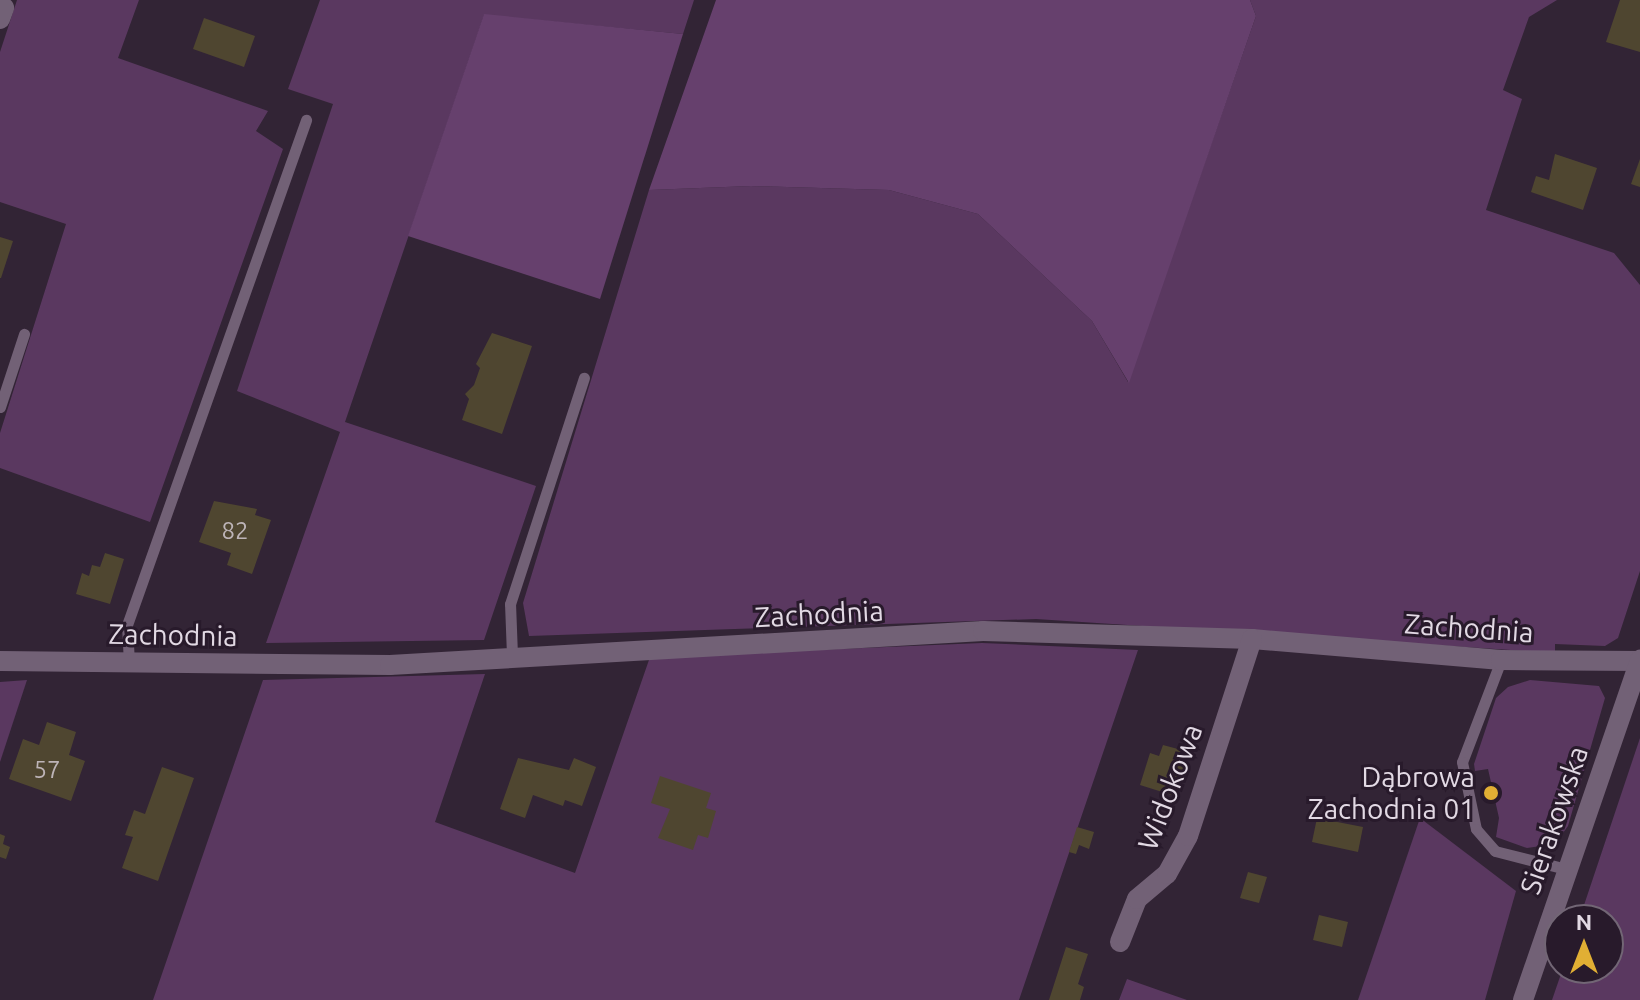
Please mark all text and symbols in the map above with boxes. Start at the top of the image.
house number: 82 [221,517,249,545]
street label: Zachodnia [754,594,884,634]
street label: Zachodnia [1403,607,1535,649]
street label: Zachodnia [108,617,238,653]
street label: Widokowa [1131,719,1209,855]
street label: Sierakowska [1513,742,1595,898]
house number: 57 [33,756,61,784]
place label: Dąbrowa Zachodnia 01 [1308,760,1475,826]
marker: Dąbrowa Zachodnia 01 [1482,784,1500,802]
north arrow [1544,904,1624,984]
text: N [1576,909,1592,934]

